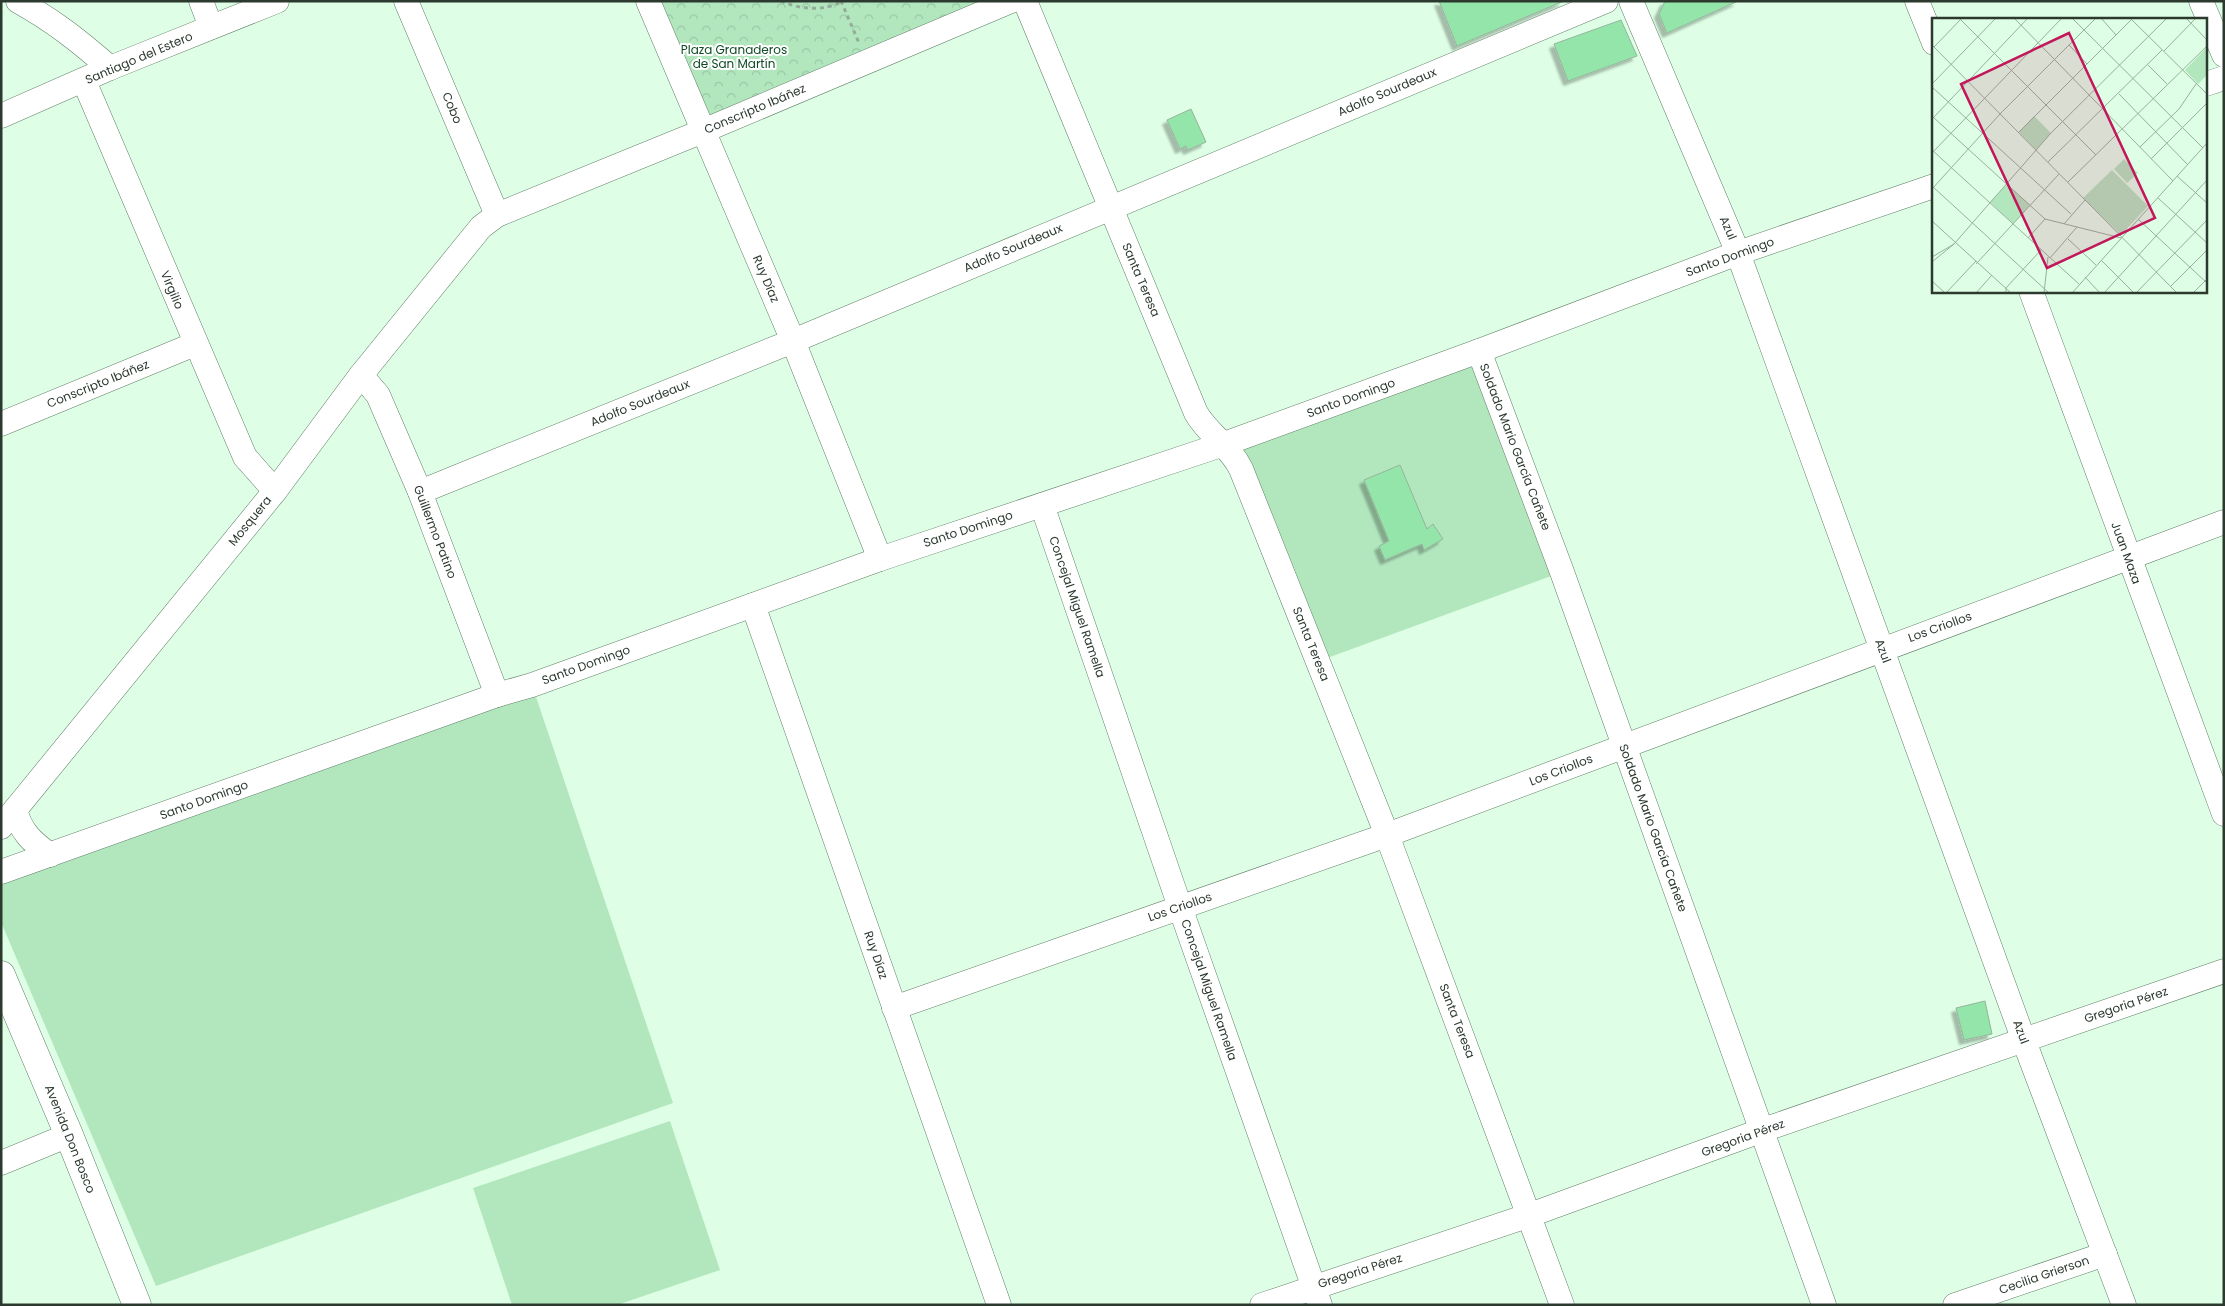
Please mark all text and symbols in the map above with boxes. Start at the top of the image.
inset map [1932,18,2208,292]
street label: Santiago del Estero [82,27,196,88]
park label: Plaza Granaderos de San Martín [681,41,787,72]
street label: Adolfo Sourdeaux [1335,63,1439,120]
street label: Conscripto Ibáñez [701,79,808,138]
street label: Cobo [438,89,467,126]
street label: Azul [1716,213,1741,242]
street label: Adolfo Sourdeaux [961,219,1065,276]
street label: Santo Domingo [1683,233,1777,280]
street label: Santa Teresa [1118,240,1165,319]
street label: Ruy Díaz [749,252,784,305]
street label: Virgilio [157,268,188,312]
street label: Conscripto Ibáñez [44,355,151,412]
street label: Soldado Mario García Cañete [1476,361,1555,533]
street label: Santo Domingo [1304,374,1398,421]
street label: Adolfo Sourdeaux [588,375,692,430]
street label: Guillermo Patino [410,483,461,581]
street label: Mosquera [224,492,275,549]
street label: Santo Domingo [921,506,1015,551]
street label: Juan Maza [2107,519,2146,586]
street label: Concejal Miguel Ramella [1045,534,1110,680]
street label: Santa Teresa [1289,604,1334,684]
street label: Los Criollos [1906,607,1974,646]
street label: Azul [1871,637,1896,665]
street label: Santo Domingo [539,641,633,688]
street label: Soldado Mario García Cañete [1615,742,1692,914]
street label: Los Criollos [1527,750,1595,789]
street label: Santo Domingo [157,776,251,823]
street label: Los Criollos [1146,888,1214,925]
street label: Concejal Miguel Ramella [1177,917,1242,1063]
street label: Ruy Díaz [860,928,893,981]
street label: Santa Teresa [1435,981,1480,1061]
street label: Gregoria Pérez [2082,982,2170,1027]
street label: Azul [2009,1018,2034,1046]
street label: Avenida Don Bosco [41,1082,100,1196]
street label: Gregoria Pérez [1699,1115,1787,1160]
street label: Gregoria Pérez [1316,1249,1404,1292]
street label: Cecilia Grierson [1996,1251,2091,1298]

